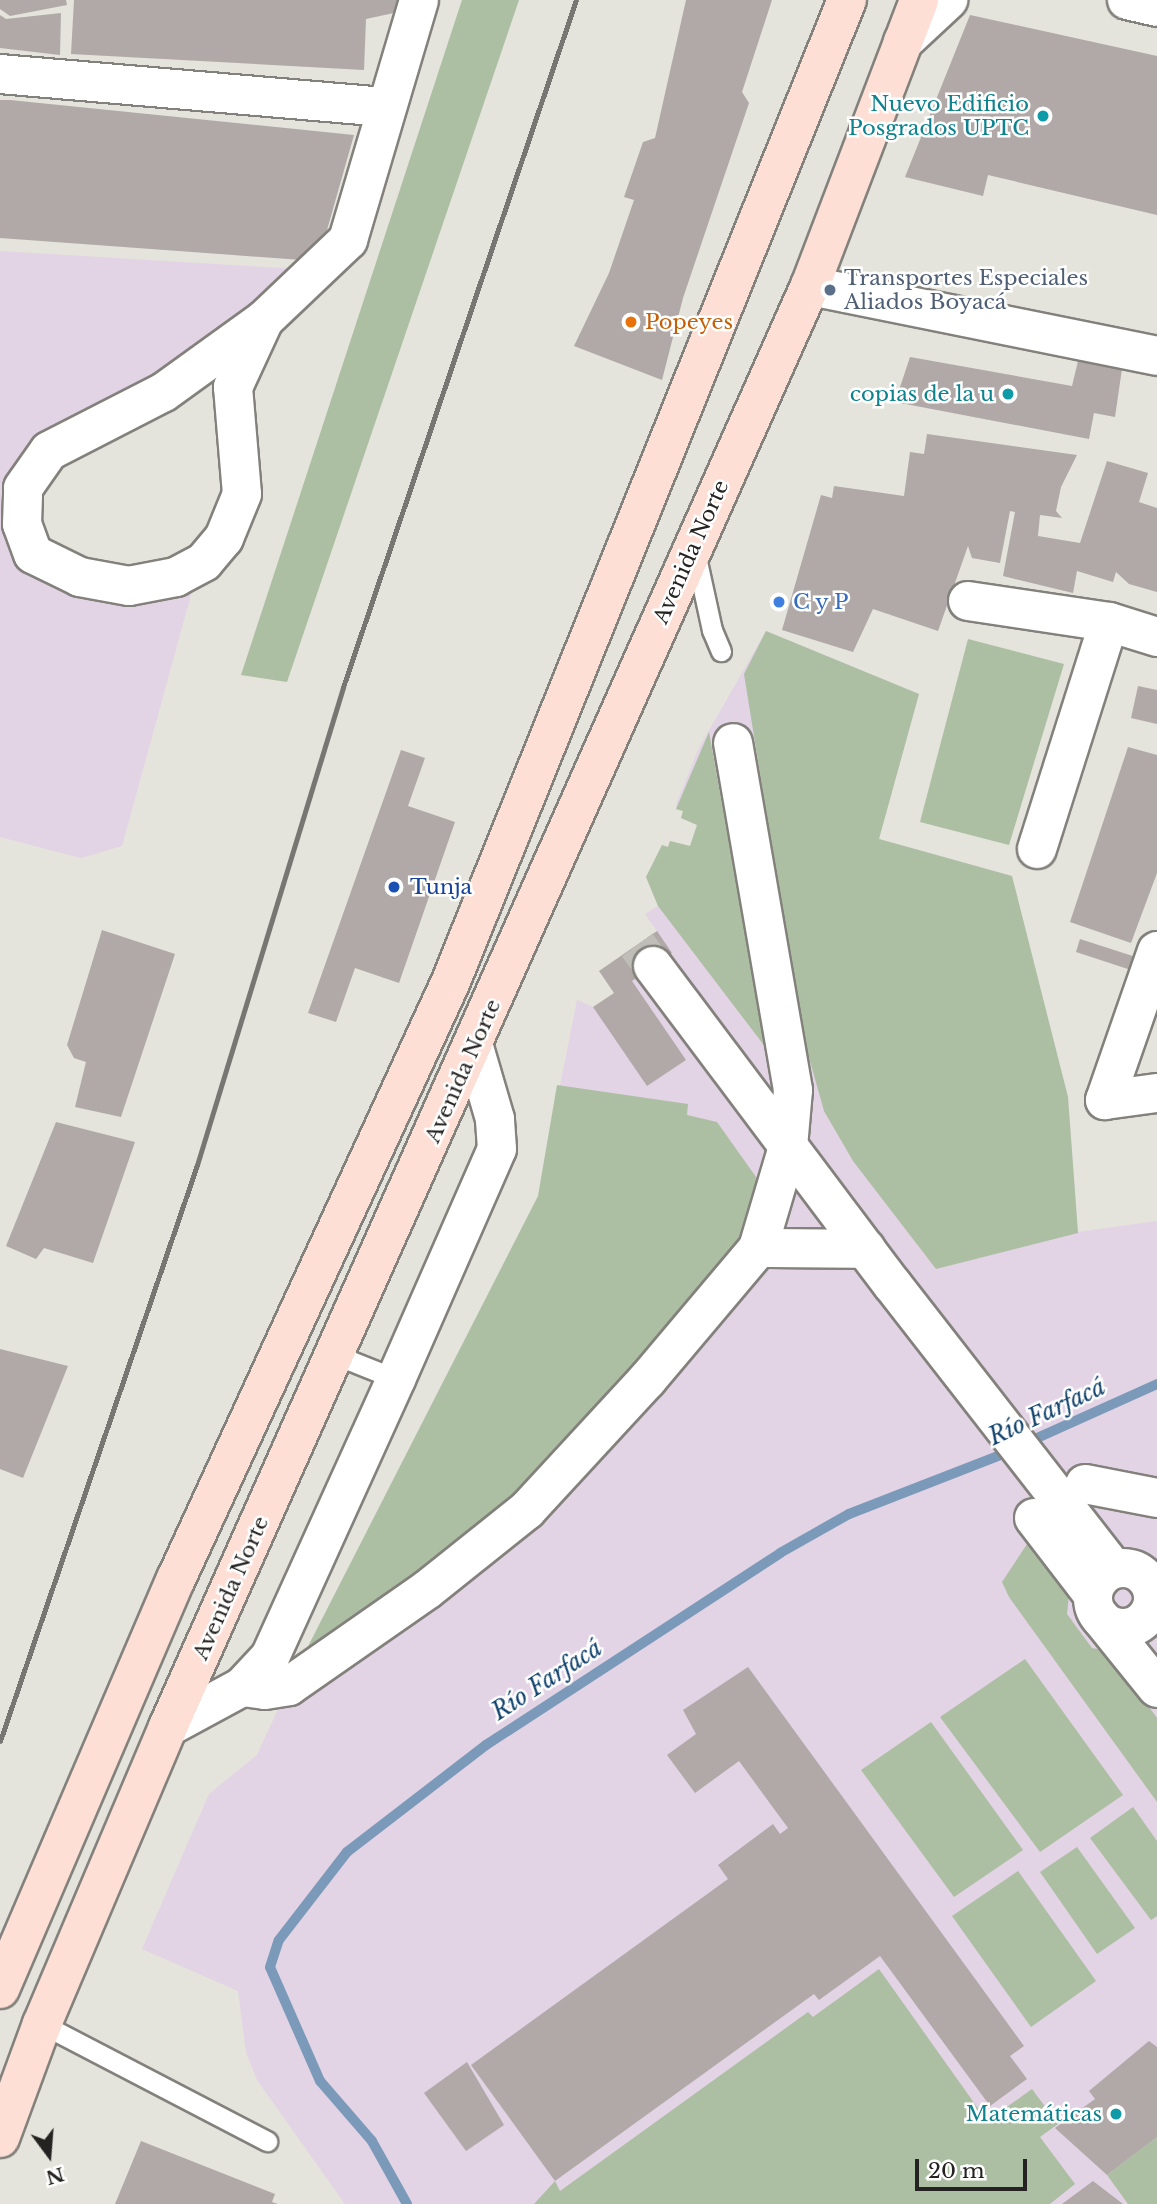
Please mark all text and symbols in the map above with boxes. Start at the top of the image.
place label: Nuevo Edificio Posgrados UPTC [848,91,1029,141]
marker: Nuevo Edificio Posgrados UPTC [1035,108,1051,124]
place label: Transportes Especiales Aliados Boyacá [844,265,1088,315]
marker: Transportes Especiales Aliados Boyacá [822,282,838,298]
place label: Popeyes [645,309,733,335]
marker: Popeyes [623,314,639,330]
place label: copias de la u [850,381,994,407]
marker: copias de la u [1000,386,1016,402]
street label: Avenida Norte [648,476,734,628]
place label: C y P [793,589,850,615]
marker: C y P [771,594,787,610]
place label: Tunja [410,874,472,900]
marker: Tunja [384,877,404,897]
street label: Avenida Norte [420,995,506,1147]
water label: Río Farfacá [984,1373,1110,1451]
street label: Avenida Norte [188,1512,274,1664]
water label: Río Farfacá [487,1634,607,1726]
place label: Matemáticas [966,2101,1102,2127]
marker: Matemáticas [1108,2106,1124,2122]
north arrow [14,2120,84,2190]
scale bar [919,2144,1031,2188]
text: 20 m [928,2158,985,2184]
text: N [43,2162,67,2189]

